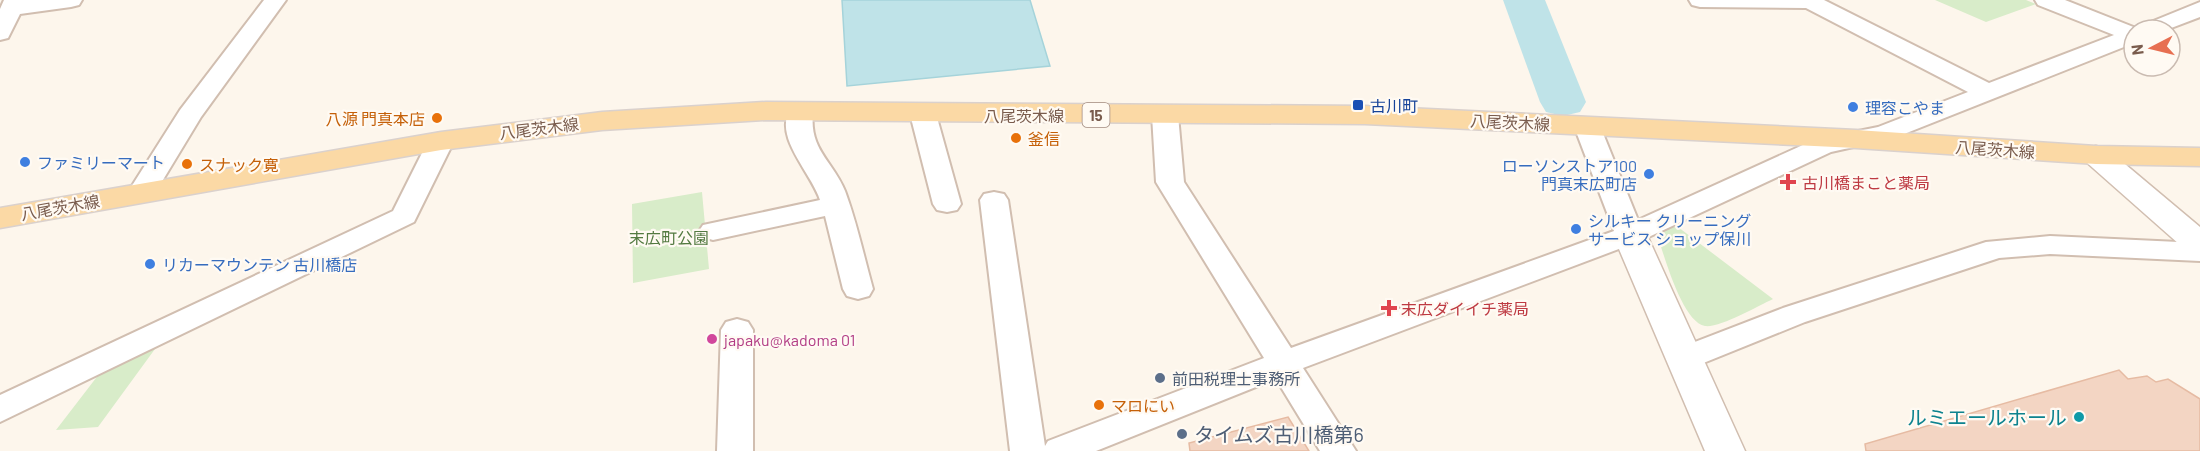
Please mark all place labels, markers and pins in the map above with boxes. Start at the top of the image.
place label: 古川町 [1370,96,1418,115]
marker: 古川町 [1351,98,1365,112]
place label: 理容こやま [1865,98,1945,117]
marker: 理容こやま [1846,100,1860,114]
place label: 八源 門真本店 [326,109,425,128]
marker: 八源 門真本店 [430,111,444,125]
place label: 釜信 [1028,129,1060,148]
marker: 釜信 [1009,131,1023,145]
place label: ファミリーマート [37,153,165,172]
marker: ファミリーマート [18,155,32,169]
place label: スナック寛 [199,155,279,174]
place label: ローソンストア100 門真末広町店 [1502,156,1637,193]
marker: スナック寛 [180,157,194,171]
marker: ローソンストア100 門真末広町店 [1642,167,1656,181]
marker: 古川橋まこと薬局 [1779,173,1797,191]
place label: 古川橋まこと薬局 [1802,173,1930,192]
place label: シルキー クリーニング サービス ショップ保川 [1588,211,1751,248]
marker: シルキー クリーニング サービス ショップ保川 [1569,222,1583,236]
place label: リカーマウンテン 古川橋店 [162,255,357,274]
marker: リカーマウンテン 古川橋店 [143,257,157,271]
place label: 末広ダイイチ薬局 [1401,299,1529,318]
marker: 末広ダイイチ薬局 [1382,301,1396,315]
place label: japaku@kadoma 01 [723,330,855,349]
marker: japaku@kadoma 01 [705,332,719,346]
place label: 前田税理士事務所 [1172,369,1300,388]
marker: 前田税理士事務所 [1153,371,1167,385]
place label: マロにい [1111,396,1175,415]
marker: マロにい [1092,398,1106,412]
place label: ルミエールホール [1907,405,2067,429]
marker: ルミエールホール [2072,410,2086,424]
place label: タイムズ古川橋第6 [1194,422,1364,446]
marker: タイムズ古川橋第6 [1175,427,1189,441]

